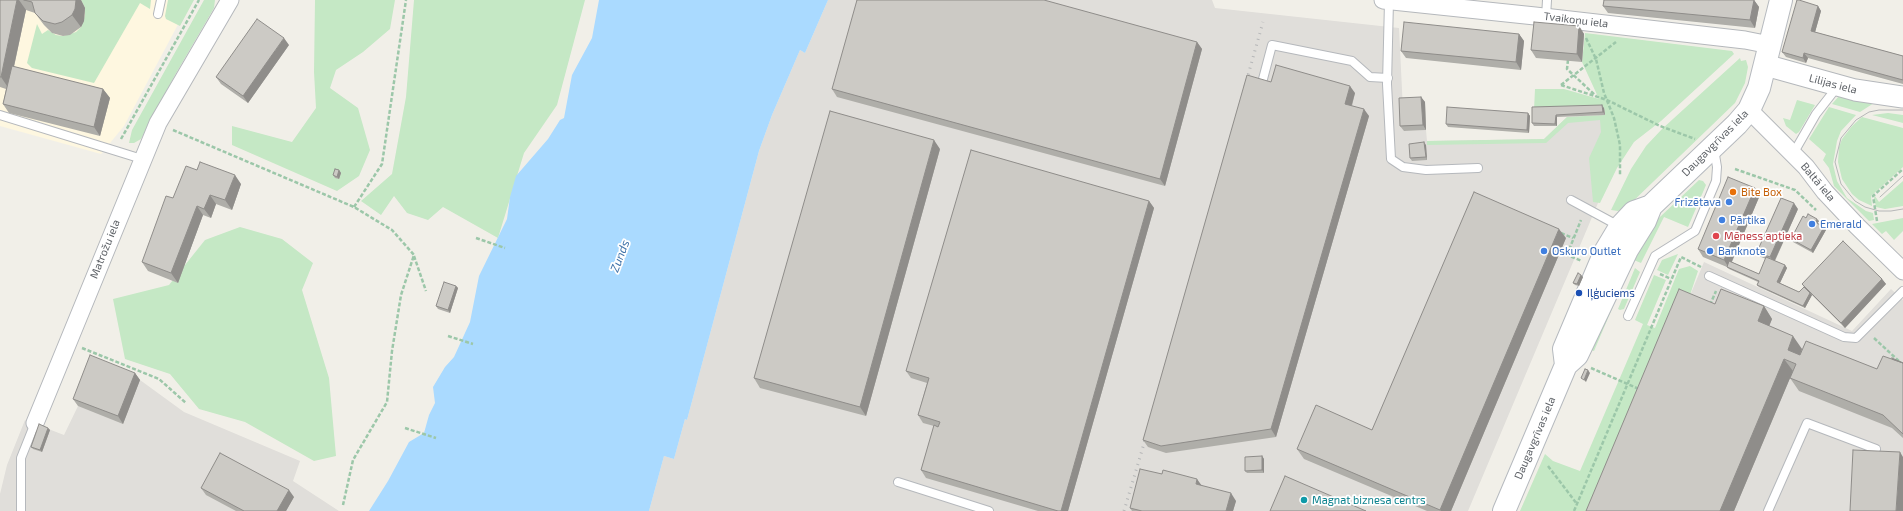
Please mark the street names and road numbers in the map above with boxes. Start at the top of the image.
street label: Tvaikoņu iela [1543,9,1609,31]
street label: Lilijas iela [1808,71,1858,97]
street label: Daugavgrīvas iela [1679,107,1751,179]
street label: Baltā iela [1798,160,1838,204]
street label: Matrožu iela [87,217,123,281]
street label: Daugavgrīvas iela [1512,395,1558,481]

